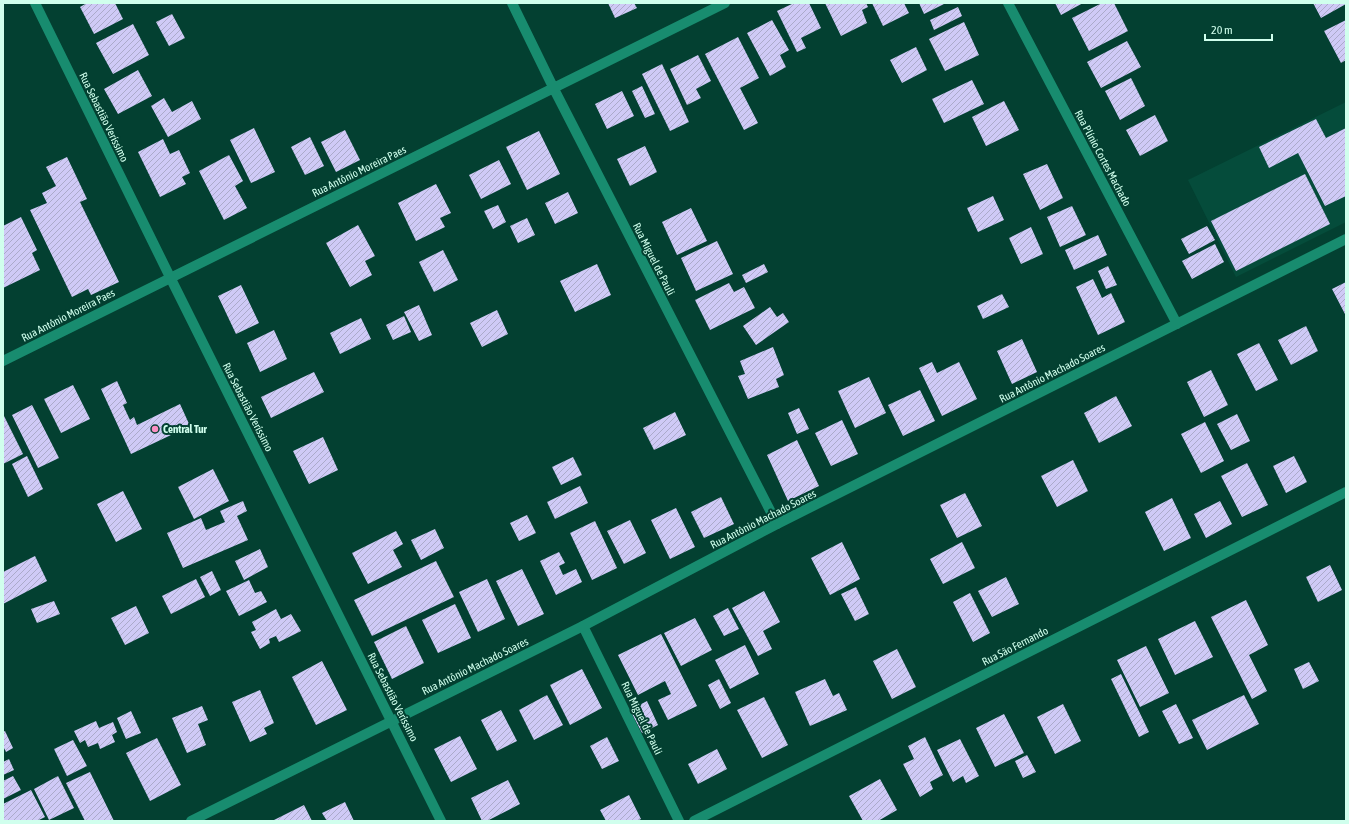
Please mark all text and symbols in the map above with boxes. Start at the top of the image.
scale bar [1205,16,1272,42]
text: 20 m [1211,23,1233,37]
street label: Rua Sebastião Veríssimo [77,70,131,164]
street label: Rua Plínio Cortes Machado [1073,108,1133,208]
street label: Rua Antônio Moreira Paes [310,143,408,199]
street label: Rua Miguel de Pauli [631,221,677,297]
street label: Rua Antônio Moreira Paes [19,286,117,344]
street label: Rua Antônio Machado Soares [997,341,1107,405]
street label: Rua Sebastião Veríssimo [220,361,276,453]
place label: Central Tur [163,423,208,435]
marker: Central Tur [150,424,160,434]
street label: Rua Antônio Machado Soares [708,487,818,551]
street label: Rua São Fernando [980,624,1050,668]
street label: Rua Antônio Machado Soares [420,635,530,697]
street label: Rua Sebastião Veríssimo [365,651,421,743]
street label: Rua Miguel de Pauli [619,680,665,756]

